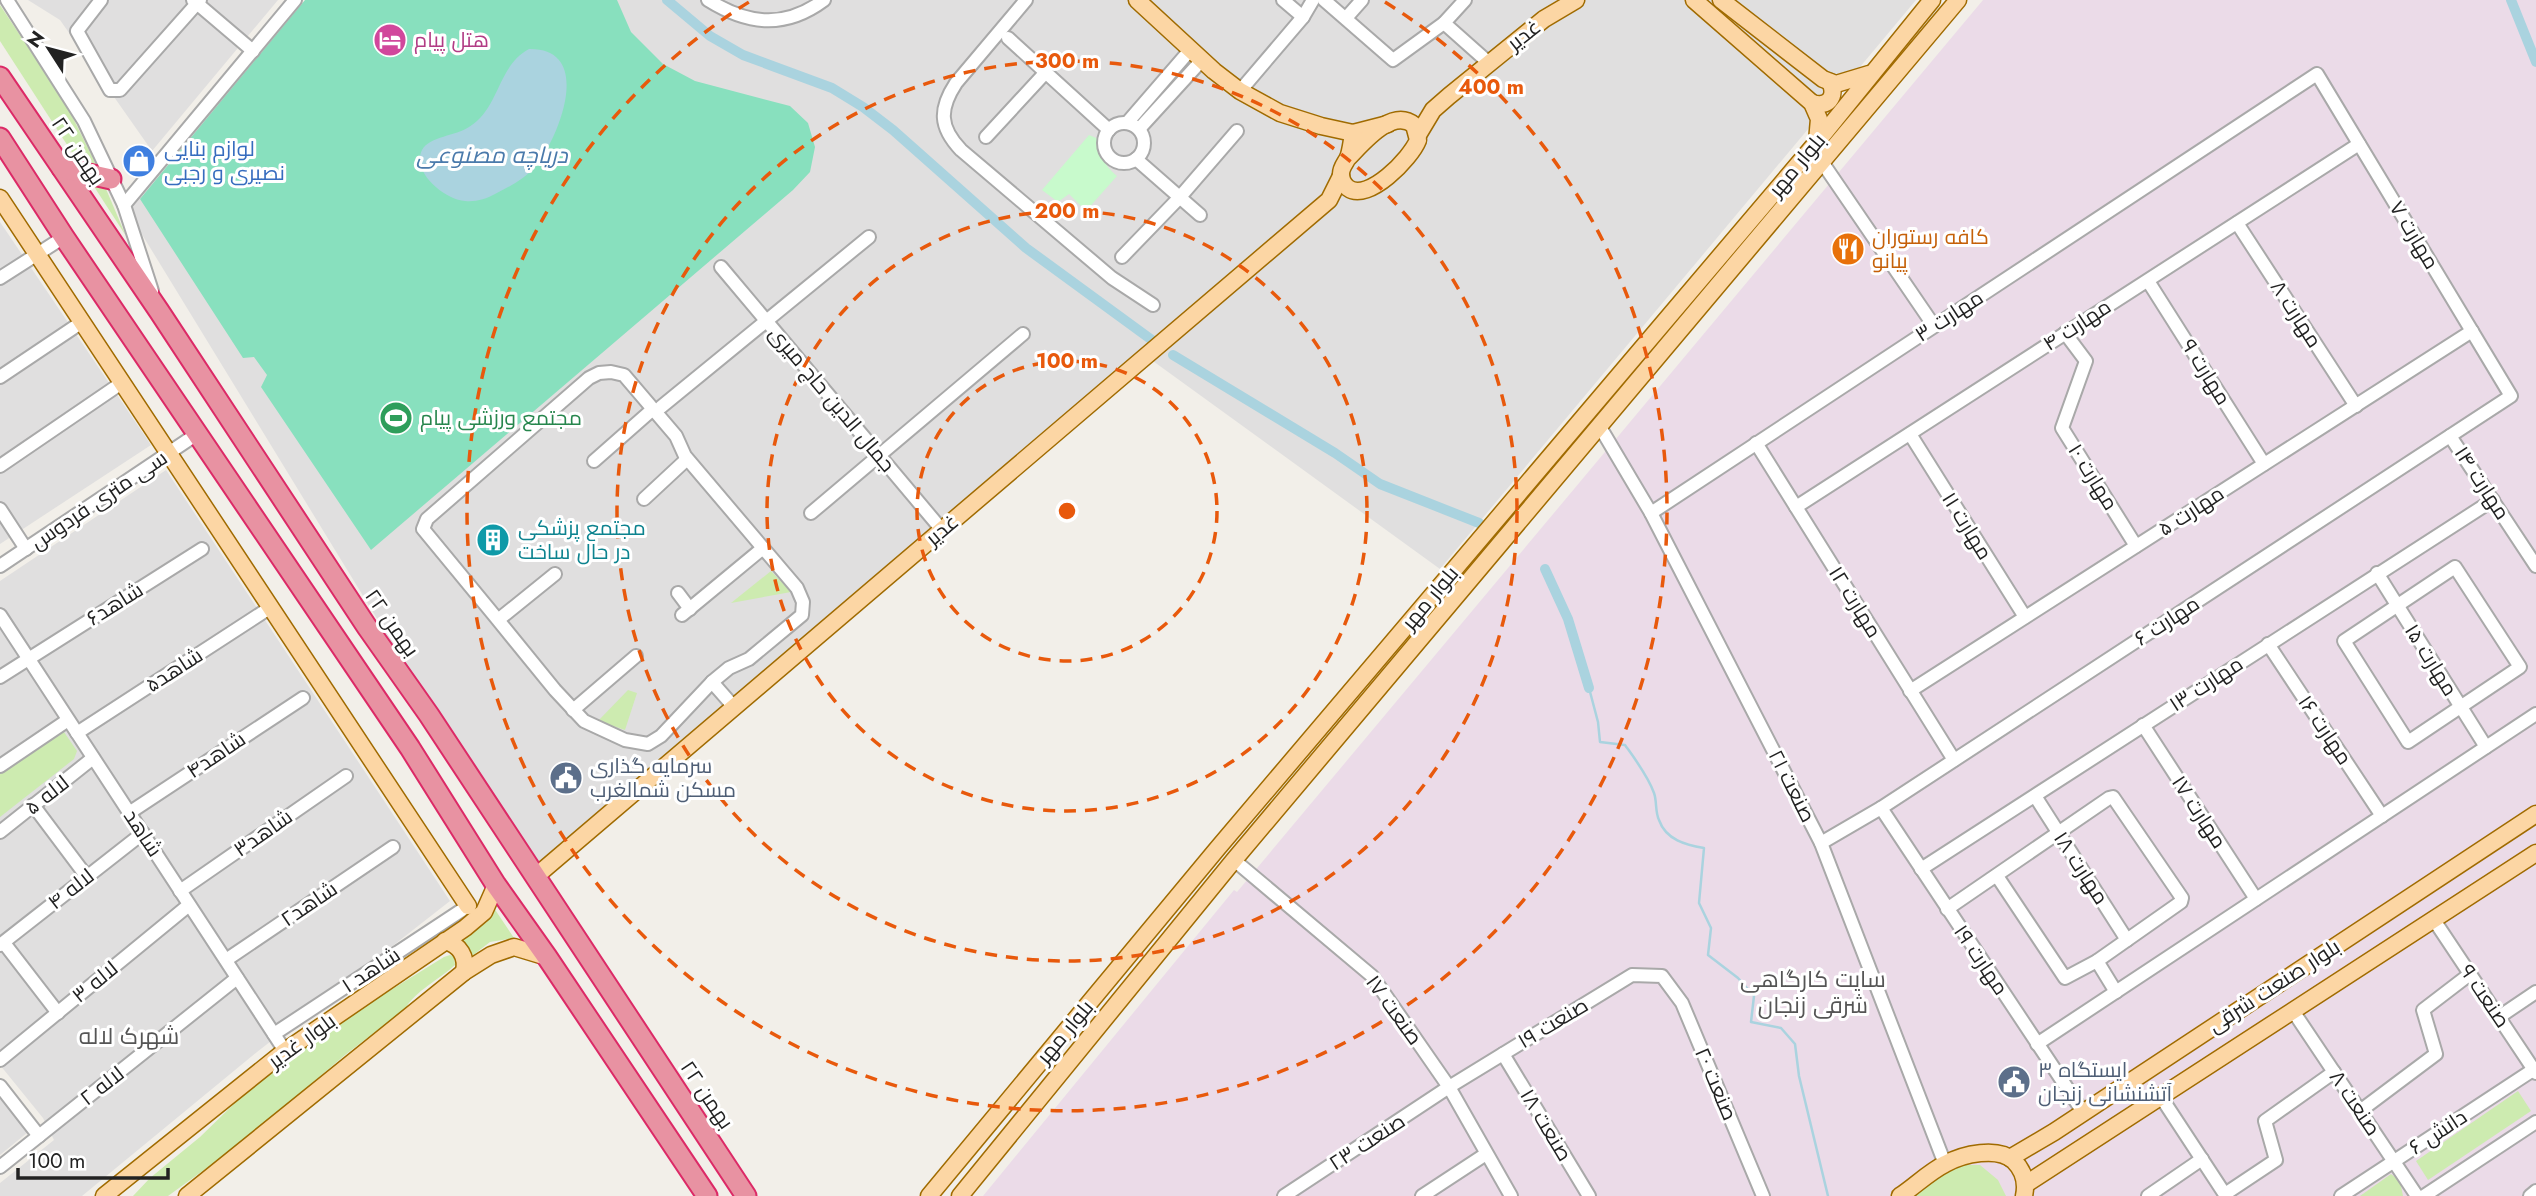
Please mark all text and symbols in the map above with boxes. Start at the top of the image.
street label: غدیر [1500,12,1547,58]
north arrow [14,14,84,84]
hotel icon: هتل پیام [371,21,409,59]
text: N [20,25,51,53]
place label: هتل پیام [414,25,489,55]
text: 300 m [1035,46,1099,76]
text: 400 m [1458,72,1524,102]
street label: ۲۲ بهمن [44,111,112,191]
street label: بلوار مهر [1761,127,1833,204]
place label: لوازم بنایی نصیری و رجبی [164,134,285,188]
water label: دریاچه مصنوعی [416,138,569,172]
shop icon: لوازم بنایی نصیری و رجبی [120,142,158,180]
street label: مهارت ۷ [2382,195,2446,275]
text: 200 m [1034,196,1100,226]
place label: كافه رستوران پيانو [1872,222,1989,276]
restaurant icon: كافه رستوران پيانو [1829,230,1867,268]
street label: مهارت ۸ [2263,274,2329,354]
street label: مهارت ۳ [1909,283,1989,349]
street label: مهارت ۴ [2037,292,2117,358]
street label: جمال الدین حاج میری [762,319,902,479]
street label: مهارت ۹ [2174,333,2238,411]
text: 100 m [1036,346,1098,376]
sports icon: مجتمع ورزشی پیام [377,399,415,437]
place label: مجتمع ورزشی پیام [420,403,582,433]
street label: مهارت ۱۰ [2061,438,2125,516]
street label: مهارت ۱۴ [2447,440,2517,526]
street label: سی متری فردوس [25,443,173,557]
street label: مهارت ۵ [2152,478,2230,544]
street label: مهارت ۱۱ [1934,486,2000,566]
centre of rings [1055,499,1079,523]
street label: غدیر [918,507,965,554]
place label: مجتمع پزشکی در حال ساخت [518,513,646,567]
building icon: مجتمع پزشکی در حال ساخت [474,521,512,559]
street label: بلوار مهر [1394,560,1466,637]
street label: مهارت ۱۲ [1821,560,1889,644]
street label: شاهد۶ [81,575,149,633]
street label: ۲۲ بهمن [358,583,426,663]
street label: مهارت ۶ [2129,589,2205,653]
street label: مهارت ۱۵ [2397,618,2465,702]
street label: شاهد۵ [139,640,209,700]
street label: مهارت ۱۳ [2163,649,2249,719]
street label: مهارت ۱۶ [2291,689,2359,771]
street label: شاهد۴ [180,724,252,786]
street label: صنعت ۲۱ [1761,745,1823,827]
place label: سرمایه گذاری مسکن شمالغرب [590,751,736,805]
public building icon: سرمایه گذاری مسکن شمالغرب [547,759,585,797]
street label: لاله ۵ [18,768,76,822]
street label: مهارت ۱۷ [2164,770,2234,854]
street label: شاهد۳ [227,802,299,864]
street label: شاهد [116,803,170,863]
street label: مهارت ۱۸ [2046,826,2116,910]
street label: لاله ۴ [41,861,101,917]
street label: شاهد۲ [275,874,343,934]
street label: مهارت ۱۹ [1946,919,2016,1001]
street label: بلوار صنعت شرقی [2202,932,2346,1040]
street label: شاهد ۱ [336,940,406,1000]
street label: لاله ۳ [65,954,125,1010]
street label: صنعت ۹ [2453,958,2517,1034]
district label: سایت کارگاهی شرقی زنجان [1740,962,1886,1022]
street label: صنعت ۱۷ [1358,969,1430,1051]
street label: صنعت ۱۹ [1512,990,1594,1056]
street label: بلوار مهر [1029,994,1101,1071]
street label: بلوار غدیر [261,1006,342,1076]
district label: شهرک لاله [79,1019,179,1053]
street label: صنعت ۲۰ [1687,1043,1745,1125]
street label: ۲۲ بهمن [673,1055,741,1135]
place label: ایستگاه ۳ آتشنشانی زنجان [2038,1055,2173,1109]
street label: لاله ۲ [74,1059,130,1113]
public building icon: ایستگاه ۳ آتشنشانی زنجان [1995,1063,2033,1101]
street label: صنعت ۸ [2322,1064,2388,1142]
street label: صنعت ۱۸ [1513,1083,1579,1167]
street label: دانش ۶ [2403,1102,2473,1162]
street label: صنعت ۲۳ [1323,1106,1411,1178]
scale bar [18,1136,168,1180]
text: 100 m [28,1146,85,1176]

